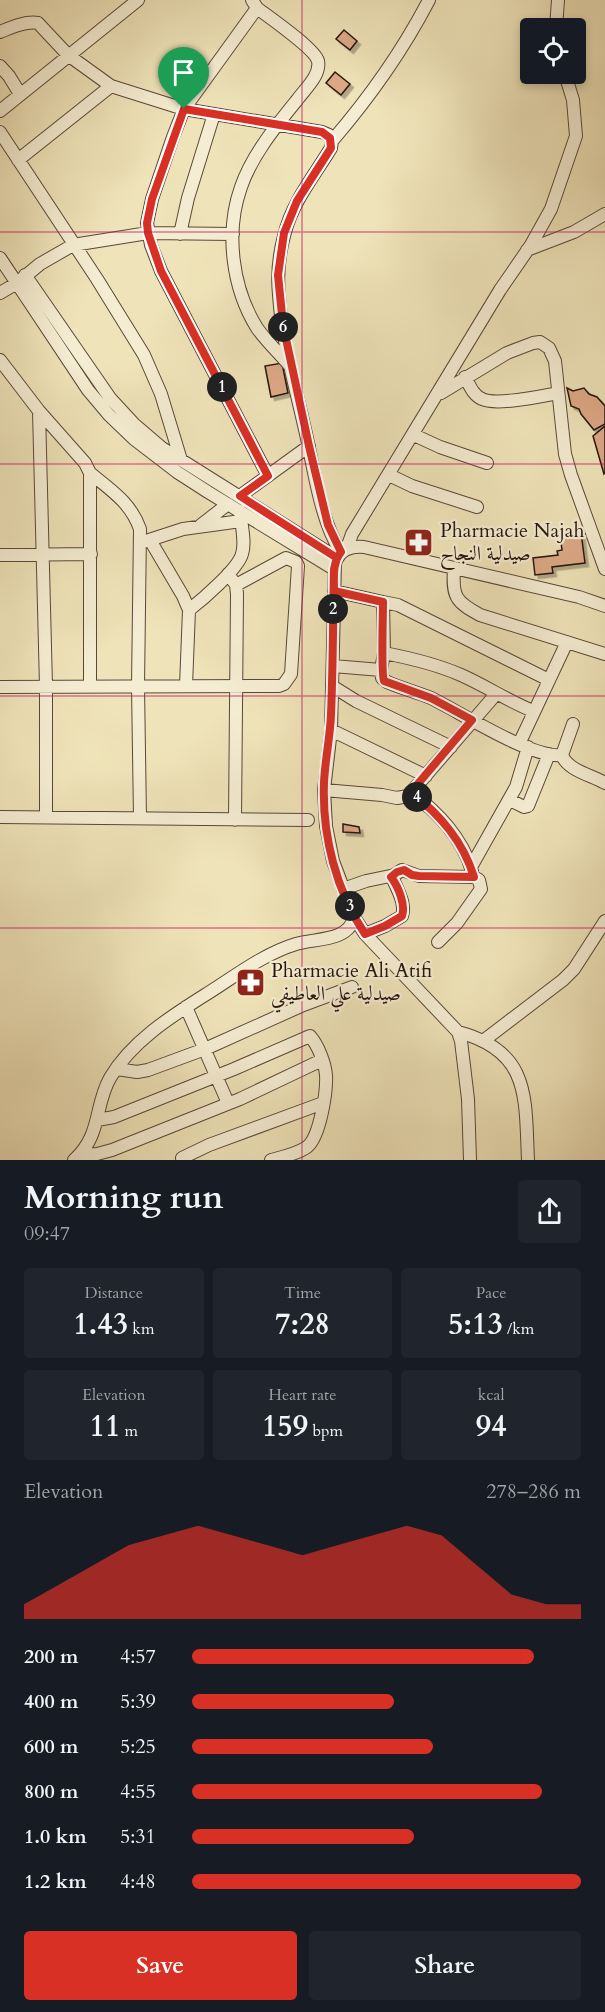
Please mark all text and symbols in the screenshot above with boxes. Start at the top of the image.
map controls [520,18,586,84]
button: locate [520,18,586,84]
pin [158,47,209,109]
icon: arrive [167,56,200,89]
pin: 6 [268,312,298,342]
text: 6 [279,316,287,338]
pin: 1 [207,372,237,402]
text: 1 [218,376,226,398]
place label: Pharmacie Najah صيدلية النجاح [440,517,584,571]
pharmacy icon: Pharmacie Najah صيدلية النجاح [403,526,435,558]
pin: 2 [318,594,348,624]
text: 2 [329,598,337,620]
pin: 4 [402,782,432,812]
text: 4 [413,786,421,808]
pin: 3 [335,891,365,921]
text: 3 [346,895,354,917]
place label: Pharmacie Ali Atifi صيدلية علي العاطيفي [271,957,432,1013]
pharmacy icon: Pharmacie Ali Atifi صيدلية علي العاطيفي [234,966,266,998]
text: Morning run [24,1175,224,1220]
button: share [518,1180,581,1243]
text: 09:47 [24,1220,70,1247]
text: Distance [85,1282,143,1304]
text: Time [284,1282,321,1304]
text: Pace [476,1282,507,1304]
text: 1.43 [73,1304,128,1345]
text: 7:28 [275,1304,330,1345]
text: 5:13 [448,1304,503,1345]
text: km [128,1318,154,1340]
text: /km [503,1318,534,1340]
text: Elevation [82,1384,146,1406]
text: Heart rate [269,1384,336,1406]
text: kcal [478,1384,505,1406]
text: 11 [90,1406,120,1447]
text: 159 [262,1406,308,1447]
text: 94 [476,1406,507,1447]
text: m [120,1420,138,1442]
text: bpm [308,1420,343,1442]
text: Elevation [24,1478,103,1505]
text: 278–286 m [486,1478,581,1505]
text: 200 m [24,1643,79,1670]
text: 4:57 [120,1643,156,1670]
text: 400 m [24,1688,79,1715]
text: 5:39 [120,1688,156,1715]
text: 600 m [24,1733,79,1760]
text: 5:25 [120,1733,156,1760]
text: 800 m [24,1778,79,1805]
text: 4:55 [120,1778,156,1805]
text: 1.0 km [24,1823,87,1850]
text: 5:31 [120,1823,156,1850]
text: 1.2 km [24,1868,87,1895]
text: 4:48 [120,1868,156,1895]
button: Save [24,1931,297,2000]
button: Share [309,1931,581,2000]

